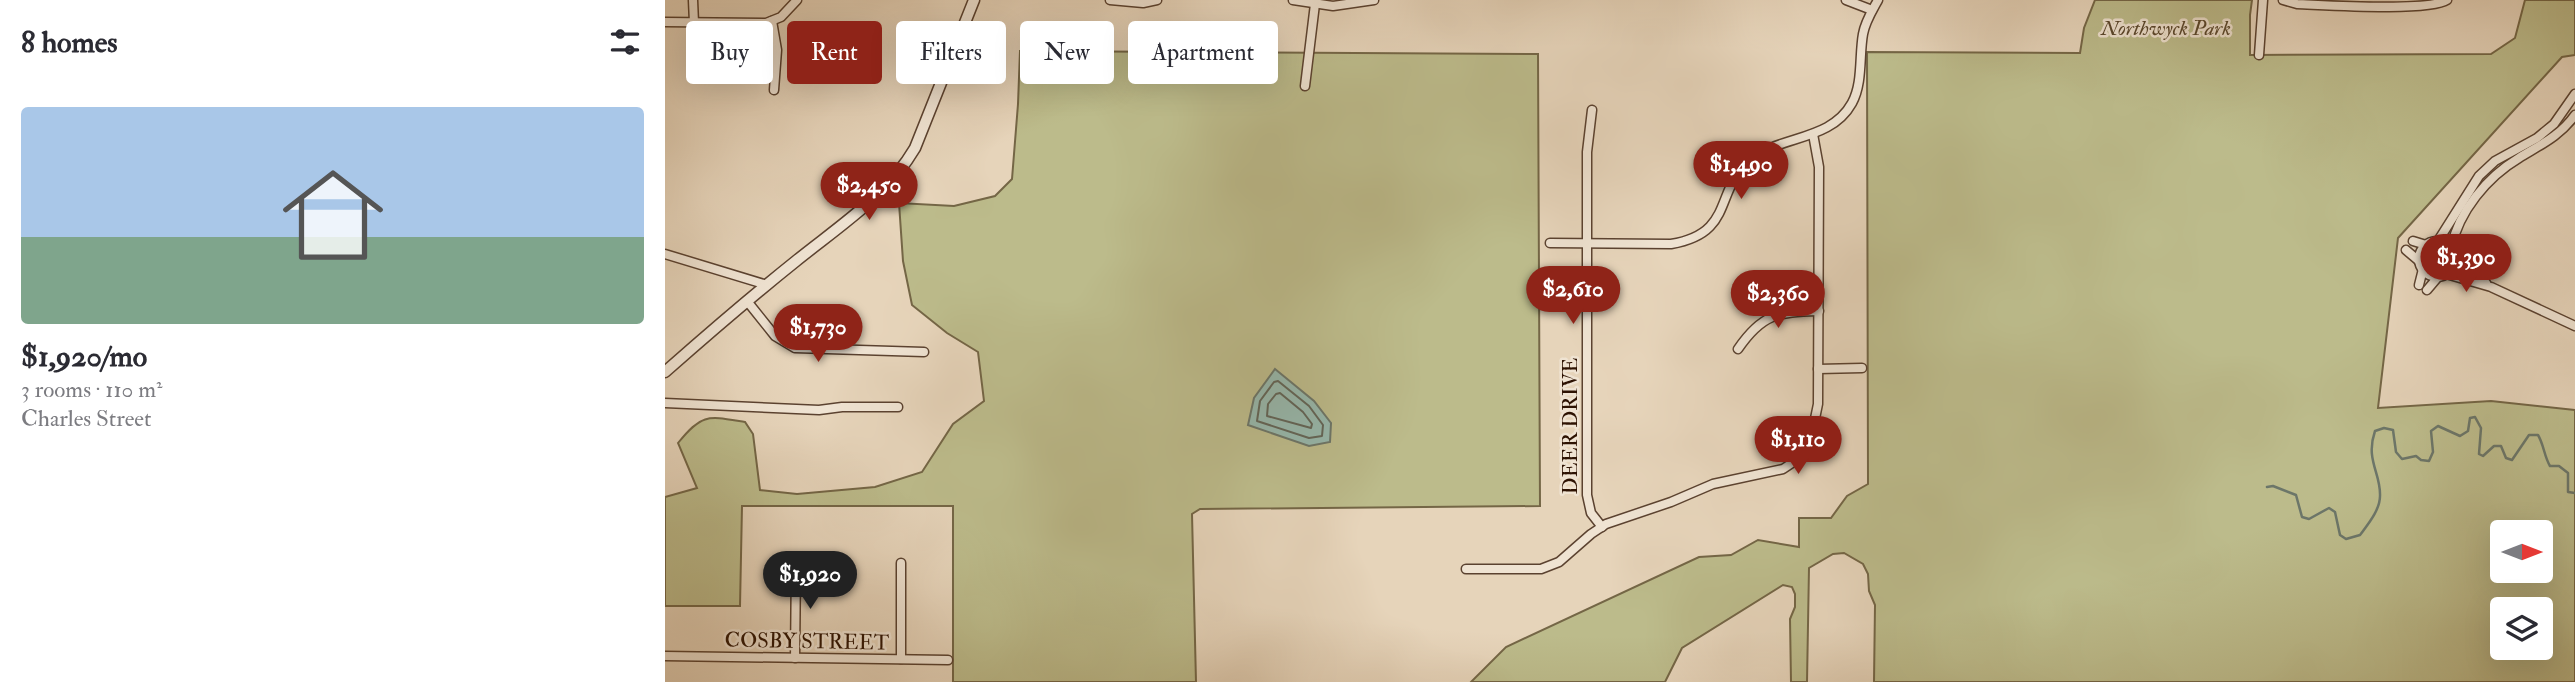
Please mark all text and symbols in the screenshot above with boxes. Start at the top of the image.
park label: Northwyck Park [2100,15,2231,42]
chip: Buy [686,21,773,84]
chip: Rent [787,21,882,84]
chip: Filters [896,21,1006,84]
chip: New [1020,21,1114,84]
chip: Apartment [1128,21,1278,84]
icon: filters [606,23,644,61]
text: 8 homes [21,24,118,61]
pin: $1,490 [1684,142,1798,201]
text: $1,490 [1709,149,1773,178]
icon: home [270,152,396,278]
pin: $2,450 [812,162,926,222]
text: $2,450 [837,170,901,199]
pin: $1,390 [2409,234,2523,294]
text: $1,390 [2436,242,2496,271]
pin: $2,610 [1516,266,1630,326]
pin: $2,360 [1721,270,1835,330]
text: $2,610 [1542,274,1604,303]
text: $2,360 [1747,278,1809,307]
pin: $1,730 [761,304,875,364]
text: $1,730 [790,312,847,341]
text: $1,920/mo [21,338,147,375]
street label: DEER DRIVE [1557,358,1584,494]
text: 3 rooms · 110 m² [21,375,162,404]
text: Charles Street [21,404,151,433]
pin: $1,110 [1741,416,1855,476]
text: $1,110 [1771,424,1825,453]
north arrow [2490,520,2553,583]
map controls [2490,520,2553,660]
pin: $1,920 [753,552,867,611]
text: $1,920 [779,559,841,588]
button: layers [2490,597,2553,660]
street label: COSBY STREET [724,627,890,656]

